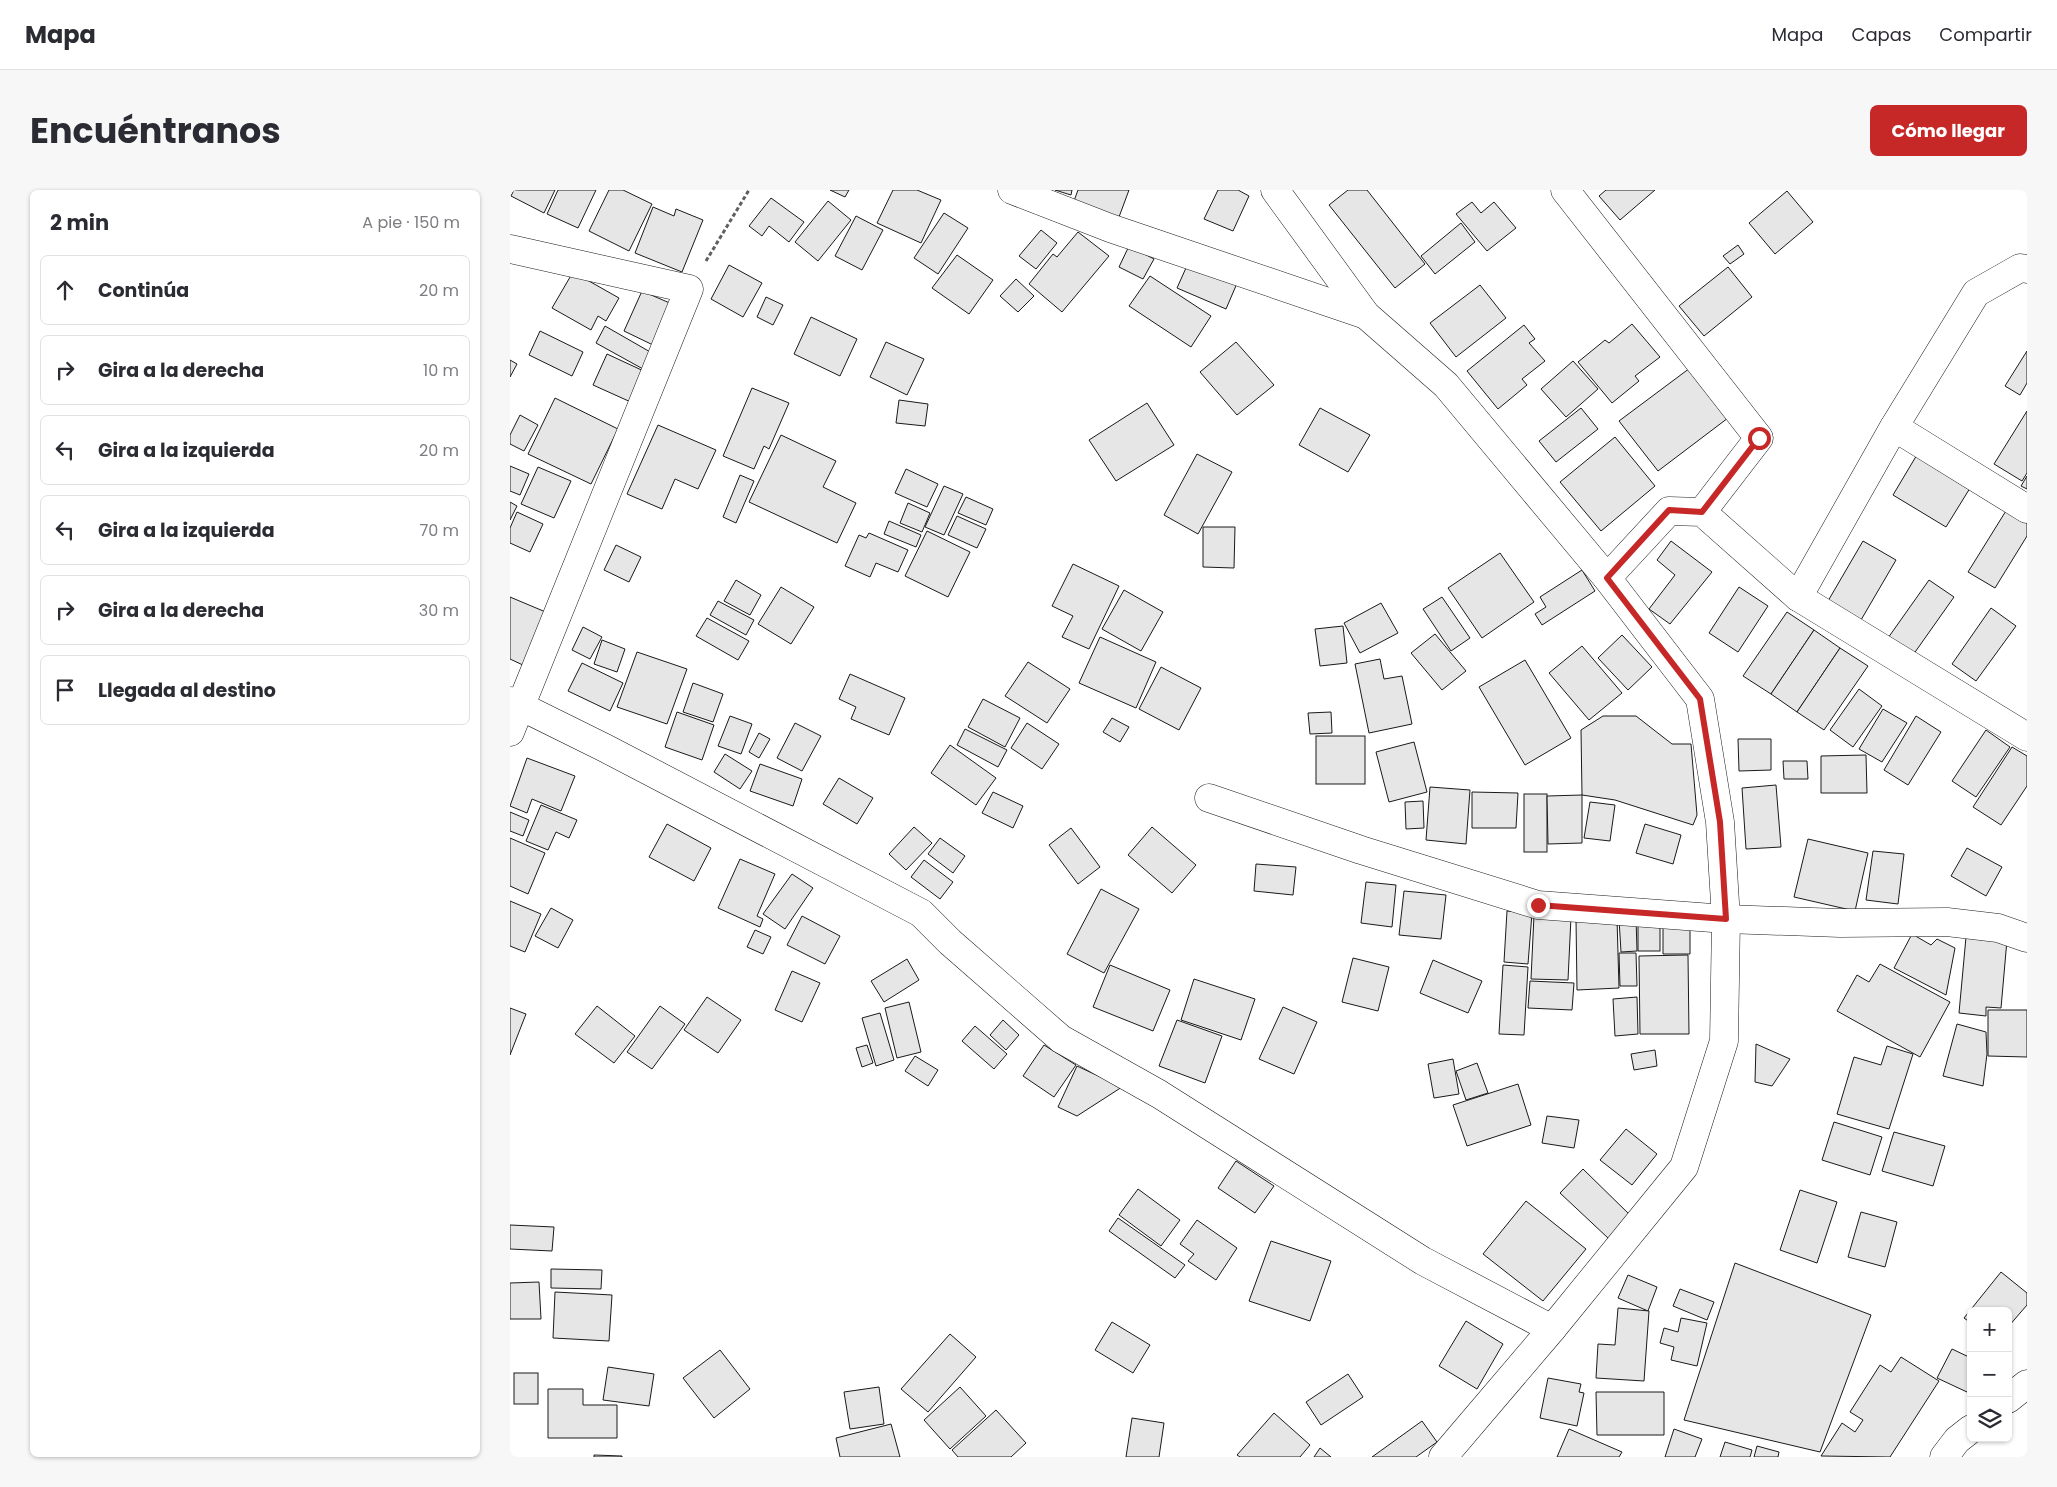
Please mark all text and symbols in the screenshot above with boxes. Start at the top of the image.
text: Mapa [25,18,96,51]
text: Mapa [1771,22,1824,47]
text: Capas [1852,22,1911,47]
text: Compartir [1939,22,2032,47]
button: Cómo llegar [1870,105,2027,156]
text: Encuéntranos [30,106,281,155]
text: 2 min [50,208,109,237]
text: A pie · 150 m [362,211,460,234]
icon: ahead [51,276,79,304]
text: Continúa [98,277,189,304]
text: 20 m [419,279,459,302]
icon: right [51,356,79,384]
text: Gira a la derecha [98,357,264,384]
text: 10 m [423,359,459,382]
route start [1748,427,1771,450]
icon: left [51,436,79,464]
text: Gira a la izquierda [98,437,275,464]
text: 20 m [419,439,459,462]
icon: left [51,516,79,544]
text: Gira a la izquierda [98,517,275,544]
text: 70 m [419,519,459,542]
icon: right [51,596,79,624]
text: Gira a la derecha [98,597,264,624]
text: 30 m [419,599,459,622]
icon: arrive [51,676,79,704]
text: Llegada al destino [98,677,276,704]
route end [1527,894,1550,917]
map controls [1967,1307,2012,1442]
button: + [1967,1307,2012,1352]
button: − [1967,1352,2012,1397]
button: layers [1967,1397,2012,1442]

